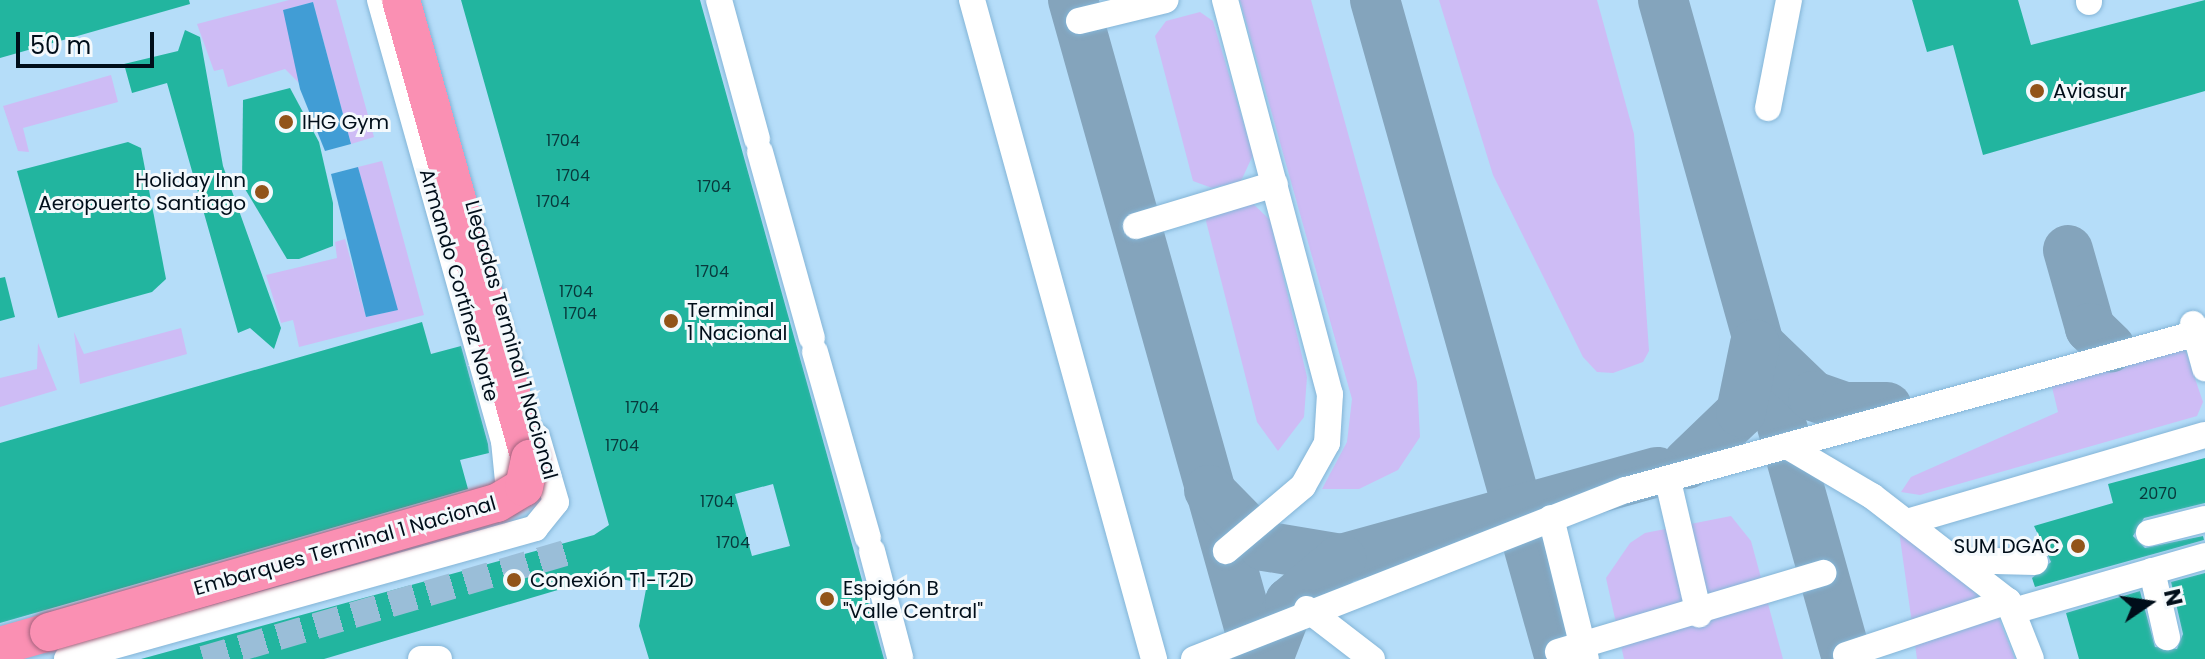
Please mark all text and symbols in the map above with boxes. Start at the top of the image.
scale bar [20,16,158,66]
text: 50 m [30,29,91,62]
place label: Aviasur [2053,79,2127,103]
marker: Aviasur [2028,82,2046,100]
place label: IHG Gym [302,110,389,134]
marker: IHG Gym [277,113,295,131]
house number: 1704 [546,131,580,151]
street label: Armando Cortínez Norte [414,166,504,404]
house number: 1704 [556,166,590,186]
place label: Holiday Inn Aeropuerto Santiago [38,168,246,215]
house number: 1704 [697,177,731,197]
marker: Holiday Inn Aeropuerto Santiago [253,183,271,201]
house number: 1704 [536,192,570,212]
street label: Llegadas Terminal 1 Nacional [460,198,562,482]
house number: 1704 [695,262,729,282]
house number: 1704 [559,282,593,302]
place label: Terminal 1 Nacional [687,298,787,345]
house number: 1704 [563,304,597,324]
marker: Terminal 1 Nacional [662,312,680,330]
house number: 1704 [625,398,659,418]
house number: 1704 [605,436,639,456]
house number: 2070 [2139,484,2177,504]
street label: Embarques Terminal 1 Nacional [191,491,499,601]
house number: 1704 [700,492,734,512]
house number: 1704 [716,533,750,553]
place label: SUM DGAC [1954,534,2060,558]
marker: SUM DGAC [2067,535,2089,557]
north arrow [2109,563,2189,643]
place label: Conexión T1-T2D [530,568,694,592]
marker: Conexión T1-T2D [505,571,523,589]
place label: Espigón B "Valle Central" [843,576,983,623]
text: N [2156,586,2190,609]
marker: Espigón B "Valle Central" [818,590,836,608]

